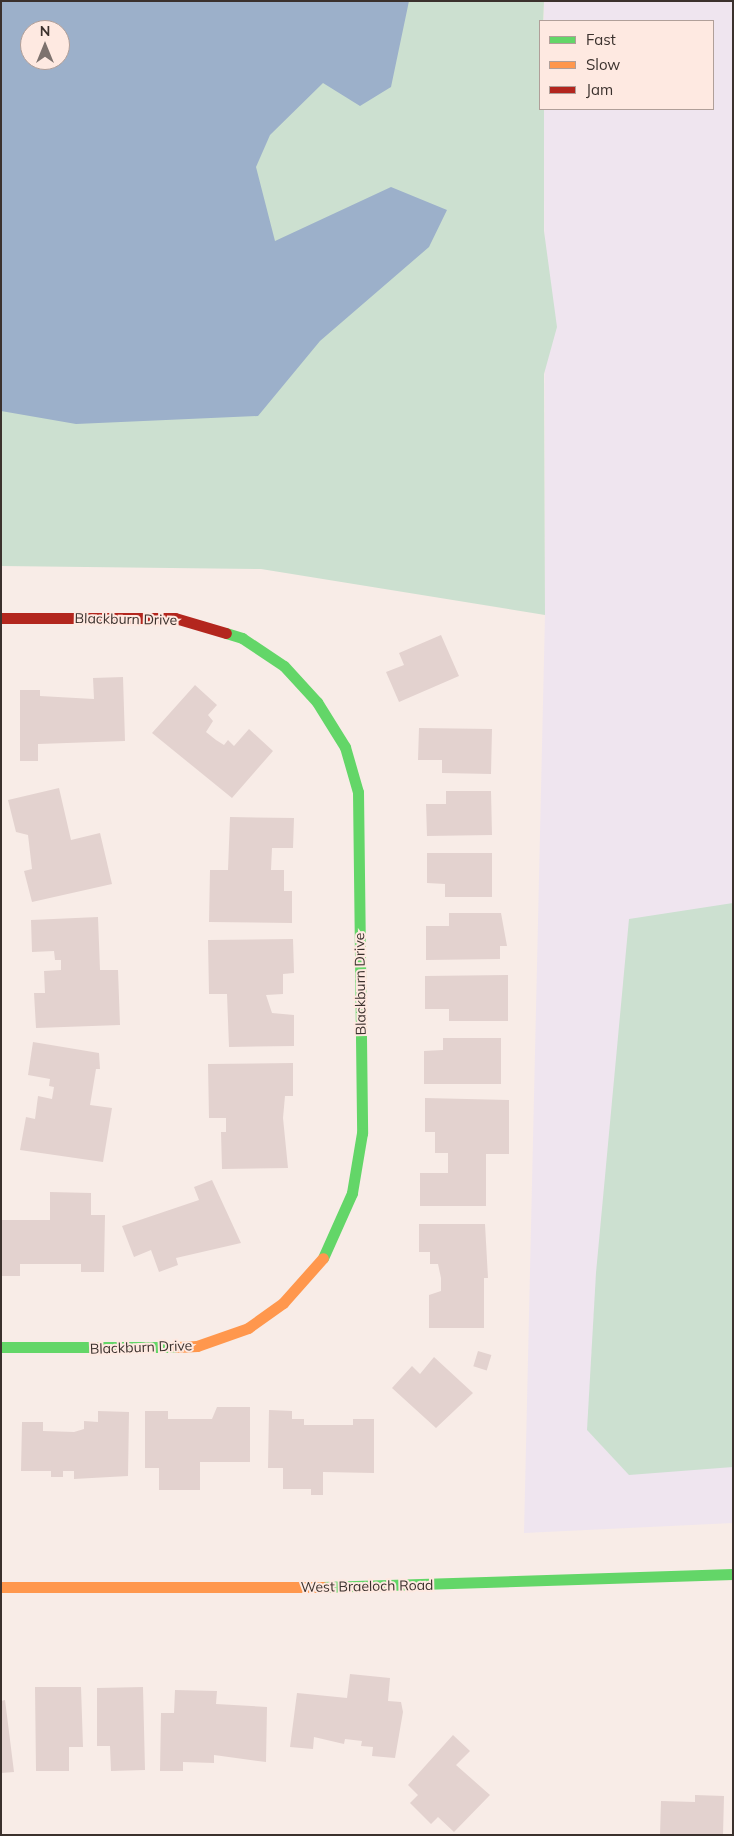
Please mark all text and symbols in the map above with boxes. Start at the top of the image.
north arrow [20,20,70,70]
legend [539,20,714,110]
text: N [40,22,50,40]
text: Fast [586,30,616,49]
text: Slow [586,55,620,74]
text: Jam [586,80,613,99]
street label: Blackburn Drive [75,610,177,628]
street label: Blackburn Drive [351,933,369,1035]
street label: Blackburn Drive [89,1337,193,1357]
street label: West Braeloch Road [300,1576,434,1596]

